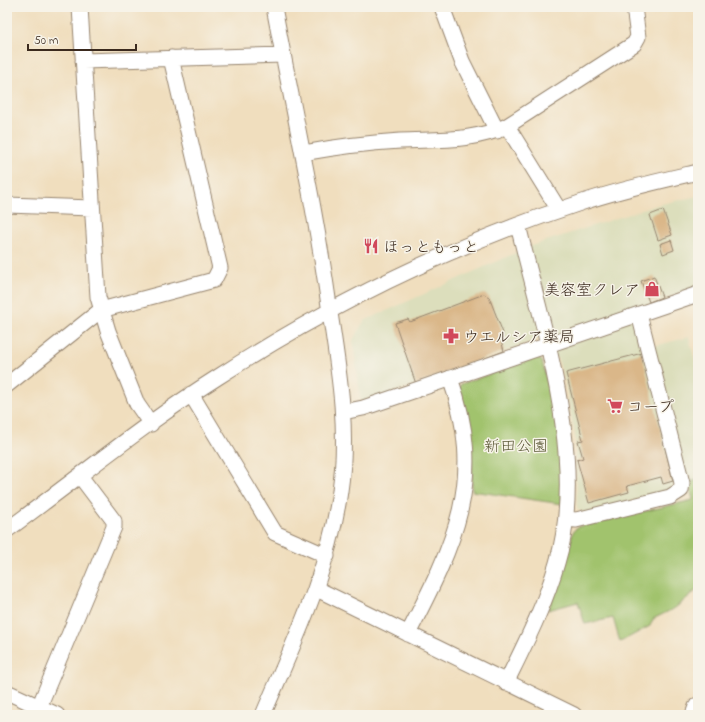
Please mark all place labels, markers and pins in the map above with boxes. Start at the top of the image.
place label: ほっともっと [383,236,479,260]
restaurant icon: ほっともっと [362,237,380,255]
place label: 美容室クレア [544,279,640,303]
shop icon: 美容室クレア [643,280,661,298]
place label: ウエルシア薬局 [463,326,575,350]
pharmacy icon: ウエルシア薬局 [442,327,460,345]
place label: コープ [627,396,674,420]
supermarket icon: コープ [606,397,624,415]

